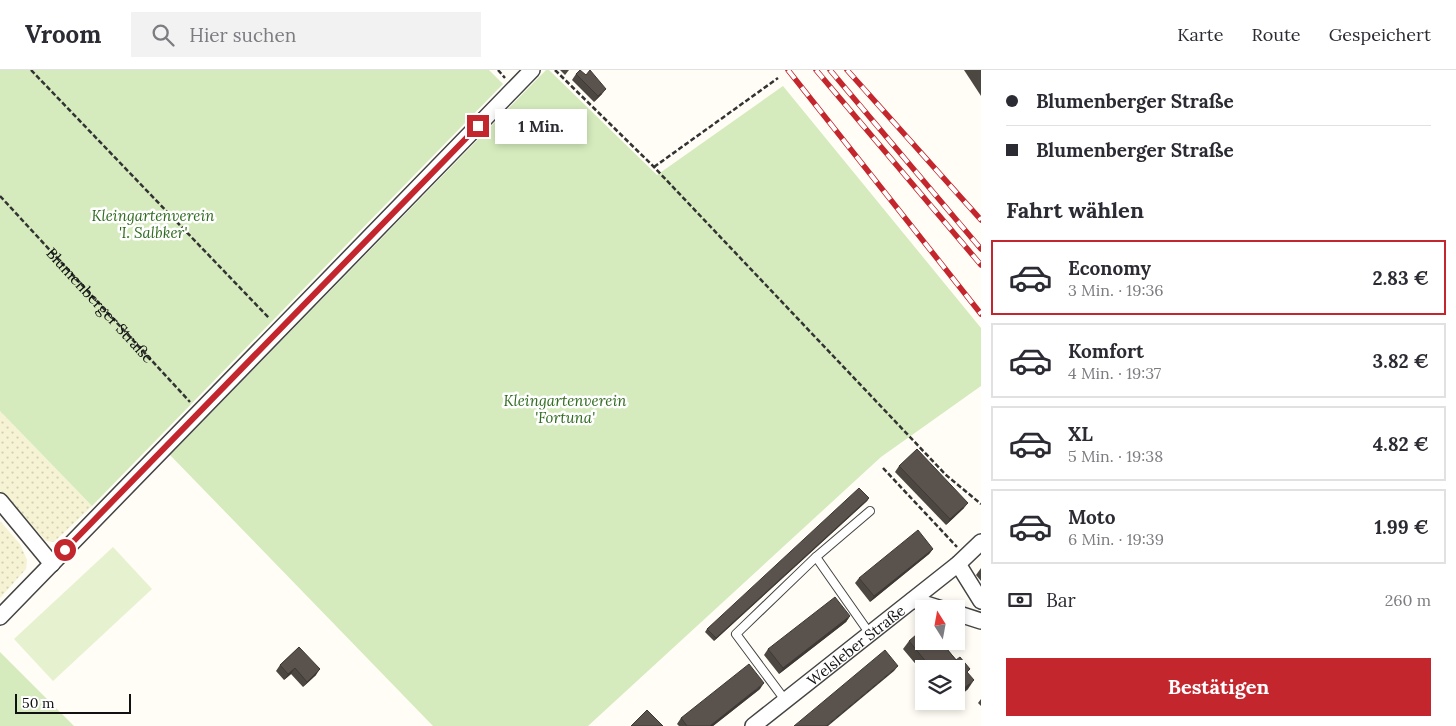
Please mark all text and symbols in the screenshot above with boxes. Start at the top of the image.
search box [131,12,481,57]
text: Vroom [25,19,101,50]
icon: search [149,21,177,49]
text: Hier suchen [189,23,296,47]
text: Karte [1177,23,1223,46]
text: Route [1251,23,1301,46]
text: Gespeichert [1329,23,1431,46]
text: Blumenberger Straße [1036,89,1234,113]
callout: 1 Min. [496,108,588,144]
route end [467,115,489,137]
text: 1 Min. [518,116,564,136]
text: Blumenberger Straße [1036,138,1234,162]
text: Fahrt wählen [1006,196,1144,224]
park label: Kleingartenverein 'I. Salbker' [91,206,215,242]
street label: Blumenberger Straße [43,243,158,366]
icon: car [1008,255,1053,300]
text: Economy [1068,256,1151,280]
text: 2.83 € [1373,266,1429,290]
text: 3 Min. · 19:36 [1068,280,1164,300]
icon: car [1008,338,1053,383]
text: Komfort [1068,339,1144,363]
text: 3.82 € [1373,349,1429,373]
text: 4 Min. · 19:37 [1068,363,1161,383]
park label: Kleingartenverein 'Fortuna' [503,391,627,427]
icon: car [1008,421,1053,466]
text: XL [1068,422,1093,446]
text: 4.82 € [1373,432,1429,456]
text: 5 Min. · 19:38 [1068,446,1163,466]
icon: car [1008,504,1053,549]
text: Moto [1068,505,1115,529]
text: 1.99 € [1375,515,1429,539]
text: 6 Min. · 19:39 [1068,529,1164,549]
route start [54,539,76,561]
icon: cash [1006,586,1034,614]
text: Bar [1046,588,1076,612]
text: 260 m [1385,590,1431,610]
street label: Welsleber Straße [803,600,909,689]
north arrow [915,600,965,650]
map controls [915,600,965,710]
button: Bestätigen [1006,658,1431,716]
button: layers [915,660,965,710]
scale bar [15,691,131,714]
text: 50 m [22,694,55,712]

